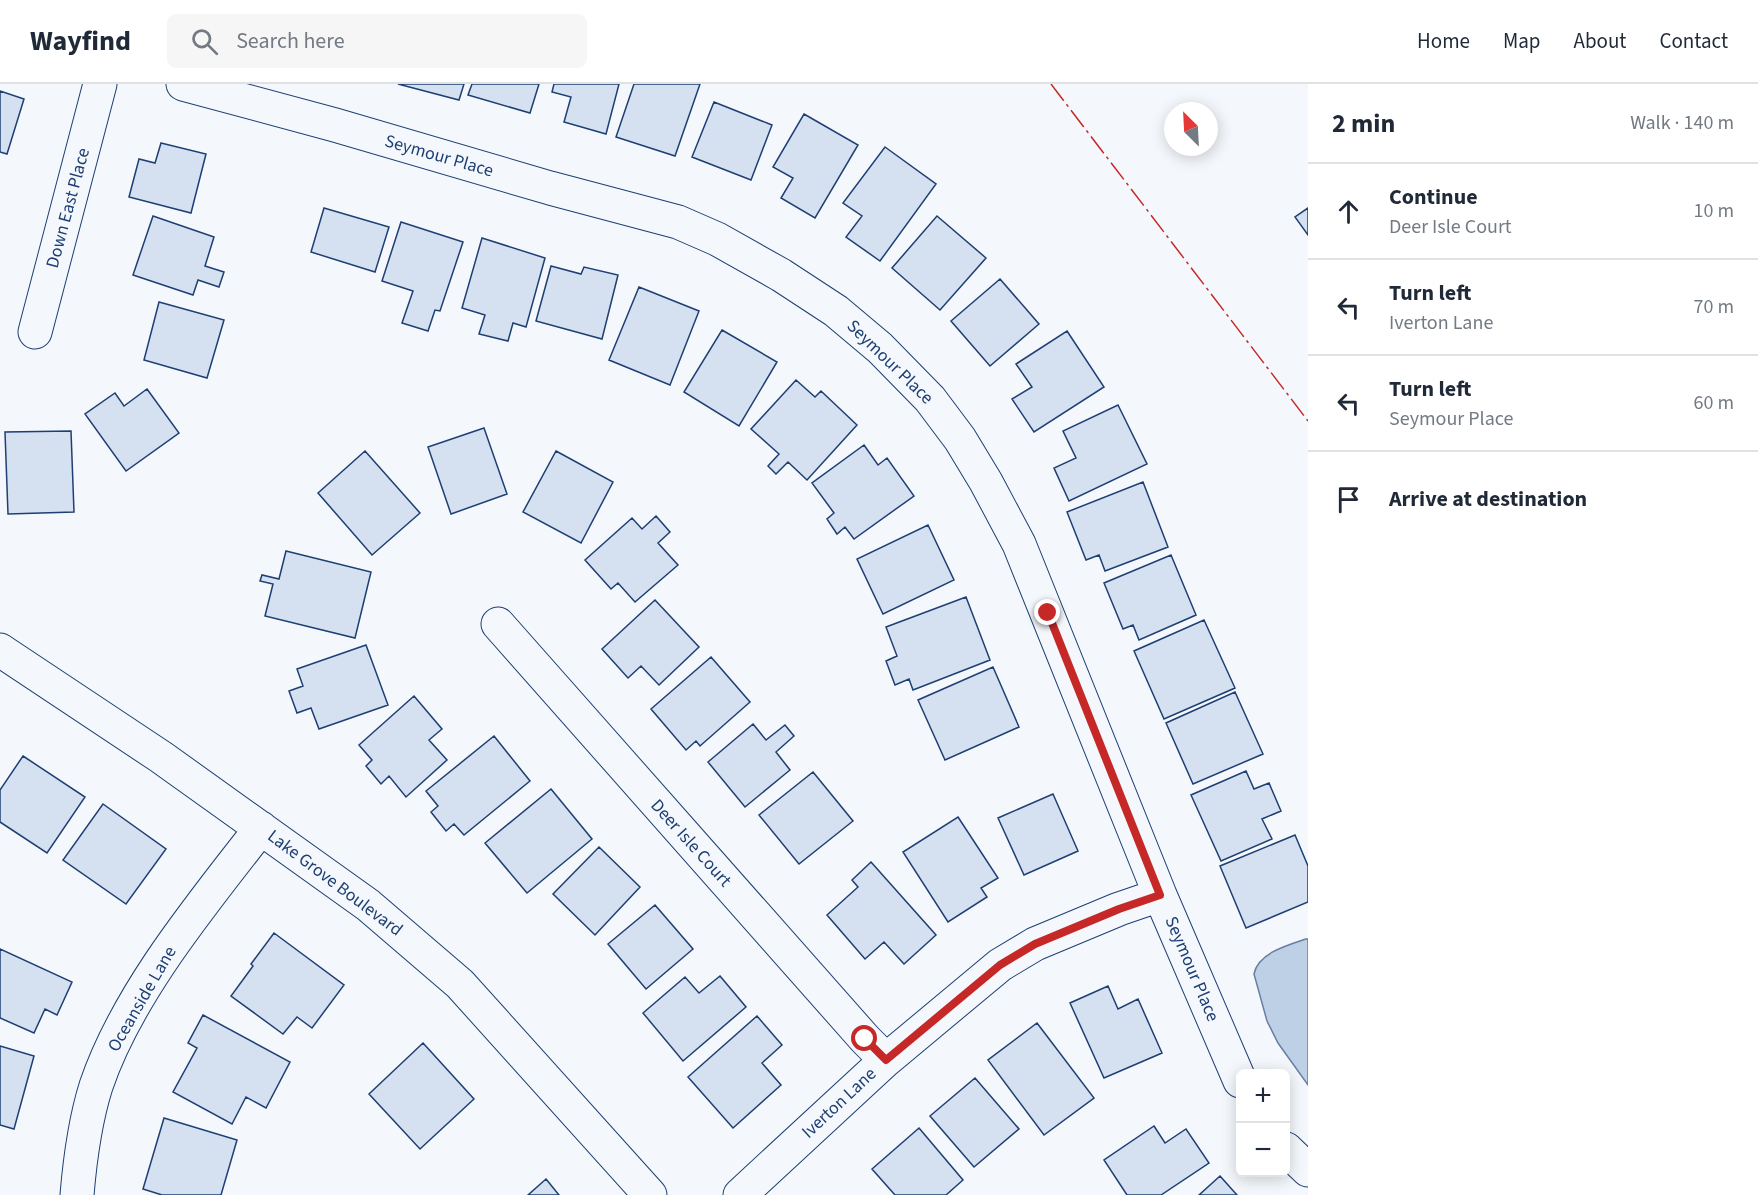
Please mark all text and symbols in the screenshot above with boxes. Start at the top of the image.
search box [167,14,587,68]
text: Wayfind [30,21,131,61]
icon: search [188,25,221,58]
text: Search here [236,25,345,57]
text: Home [1417,26,1470,56]
text: Map [1503,26,1541,56]
text: About [1574,26,1626,56]
text: Contact [1659,26,1728,56]
north arrow [1164,102,1218,156]
text: 2 min [1332,105,1395,142]
text: Walk · 140 m [1630,109,1734,137]
street label: Seymour Place [382,129,496,183]
street label: Down East Place [40,145,96,271]
text: Continue [1389,181,1478,213]
icon: ahead [1332,195,1365,228]
text: 10 m [1694,197,1734,225]
text: Deer Isle Court [1389,213,1512,241]
text: Turn left [1389,277,1471,309]
icon: left [1332,291,1365,324]
text: 70 m [1694,293,1734,321]
text: Iverton Lane [1389,309,1493,337]
street label: Seymour Place [841,314,939,410]
text: Turn left [1389,373,1471,405]
icon: left [1332,387,1365,420]
text: 60 m [1694,389,1734,417]
text: Seymour Place [1389,405,1513,433]
icon: arrive [1332,483,1365,516]
text: Arrive at destination [1389,483,1587,515]
route end [1034,599,1060,625]
street label: Deer Isle Court [645,794,737,892]
street label: Lake Grove Boulevard [262,824,408,942]
street label: Seymour Place [1159,913,1225,1025]
street label: Oceanside Lane [102,941,182,1057]
route start [851,1025,877,1051]
street label: Iverton Lane [796,1062,882,1144]
map controls [1236,1069,1290,1177]
button: + [1236,1069,1290,1123]
button: − [1236,1123,1290,1177]

